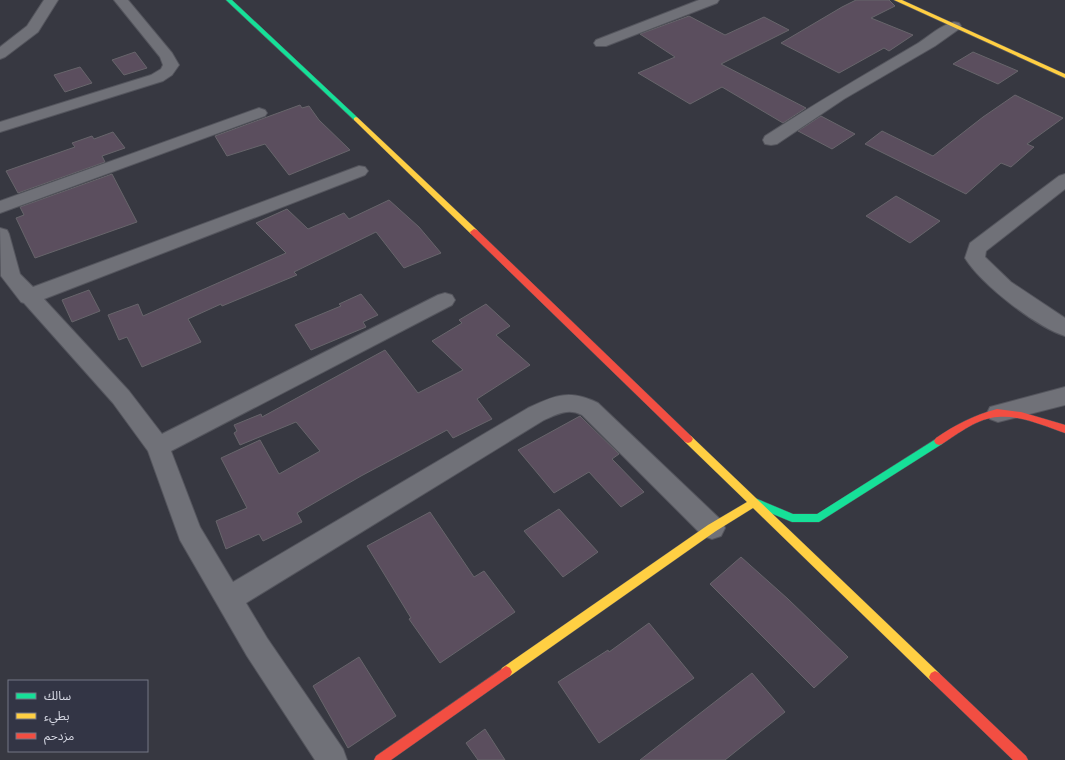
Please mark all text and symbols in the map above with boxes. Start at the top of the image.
legend [8,680,148,752]
text: سالك [44,688,71,702]
text: بطيء [44,708,70,726]
text: مزدحم [44,728,74,745]

